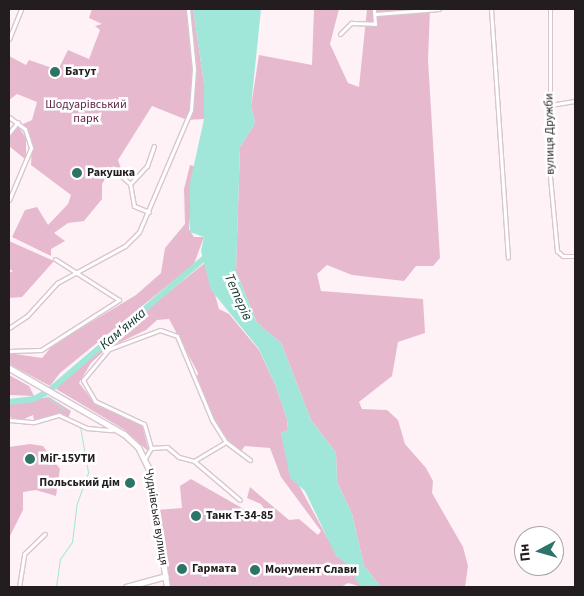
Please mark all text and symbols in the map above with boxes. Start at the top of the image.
place label: Батут [65,65,96,79]
marker: Батут [49,66,61,78]
street label: вулиця Дружби [542,93,558,175]
park label: Шодуарівський парк [45,98,127,126]
place label: Ракушка [87,166,135,180]
marker: Ракушка [71,167,83,179]
water label: Тетерів [220,271,256,323]
water label: Кам'янка [96,305,150,353]
place label: МіГ-15УТИ [40,452,95,466]
marker: МіГ-15УТИ [24,453,36,465]
street label: Чуднівська вулиця [141,467,171,567]
place label: Польський дім [39,476,120,490]
marker: Польський дім [124,477,136,489]
place label: Танк Т-34-85 [206,509,273,523]
marker: Танк Т-34-85 [190,510,202,522]
north arrow [514,526,564,576]
text: Пн [514,543,536,562]
place label: Гармата [192,562,236,576]
marker: Гармата [176,563,188,575]
place label: Монумент Слави [265,563,357,577]
marker: Монумент Слави [249,564,261,576]

